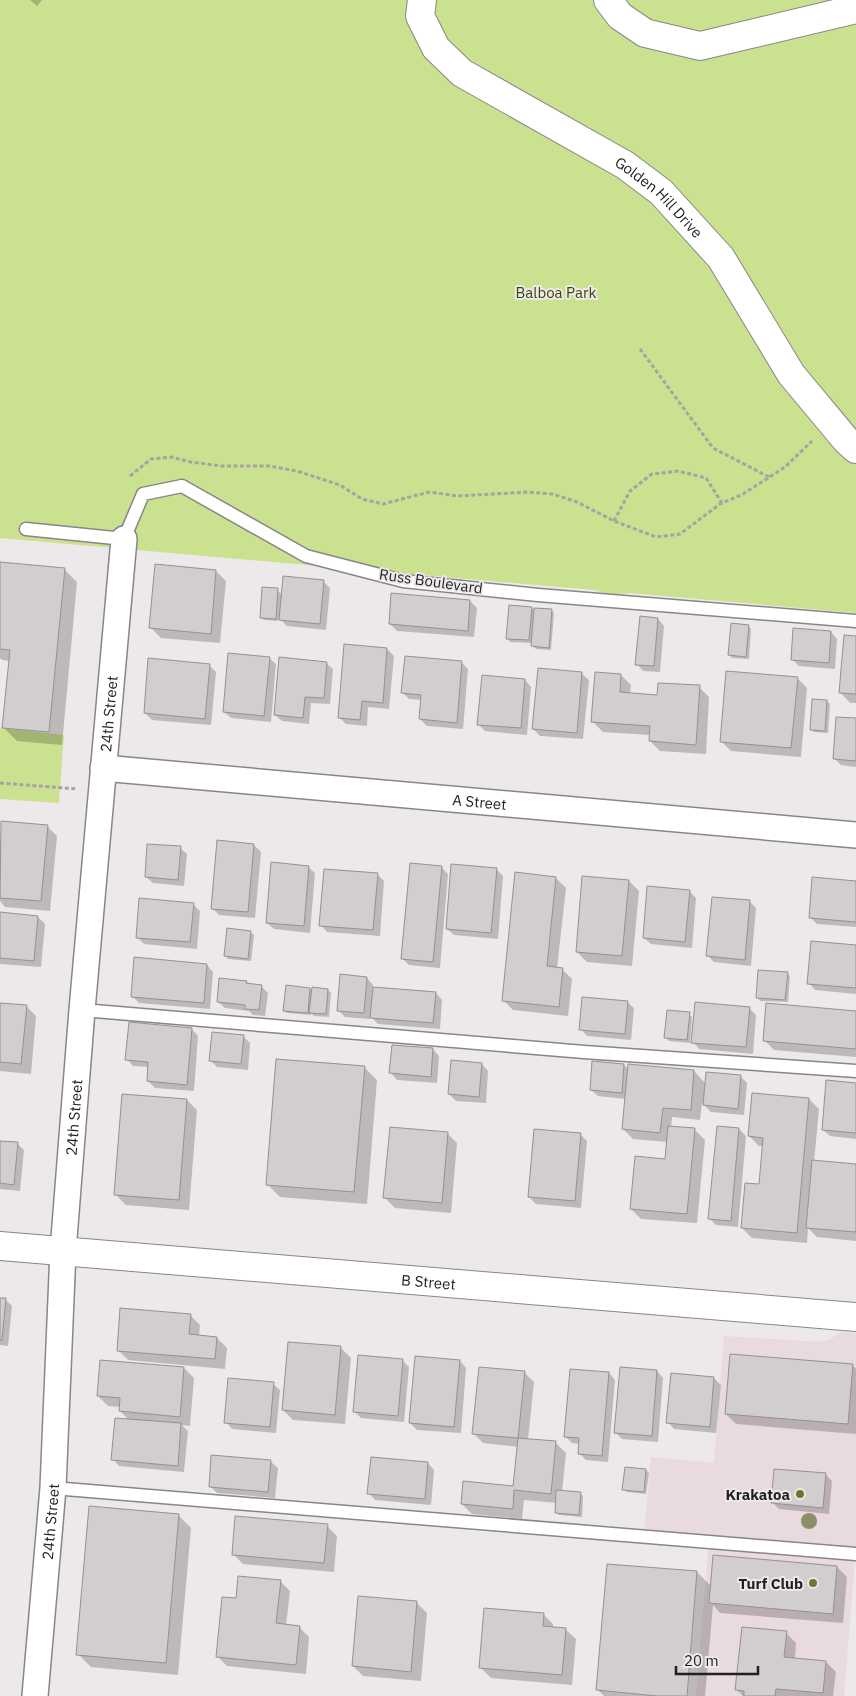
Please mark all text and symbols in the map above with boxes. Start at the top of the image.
street label: Golden Hill Drive [612,152,707,242]
park label: Balboa Park [516,283,597,302]
street label: Russ Boulevard [378,564,484,598]
street label: 24th Street [96,675,121,753]
street label: A Street [452,790,507,813]
street label: 24th Street [61,1078,86,1156]
street label: B Street [401,1270,456,1293]
street label: 24th Street [37,1483,63,1561]
place label: Krakatoa [726,1485,790,1504]
marker: Krakatoa [794,1488,806,1500]
place label: Turf Club [738,1574,803,1593]
marker: Turf Club [807,1577,819,1589]
scale bar [676,1644,758,1676]
text: 20 m [684,1651,719,1670]

